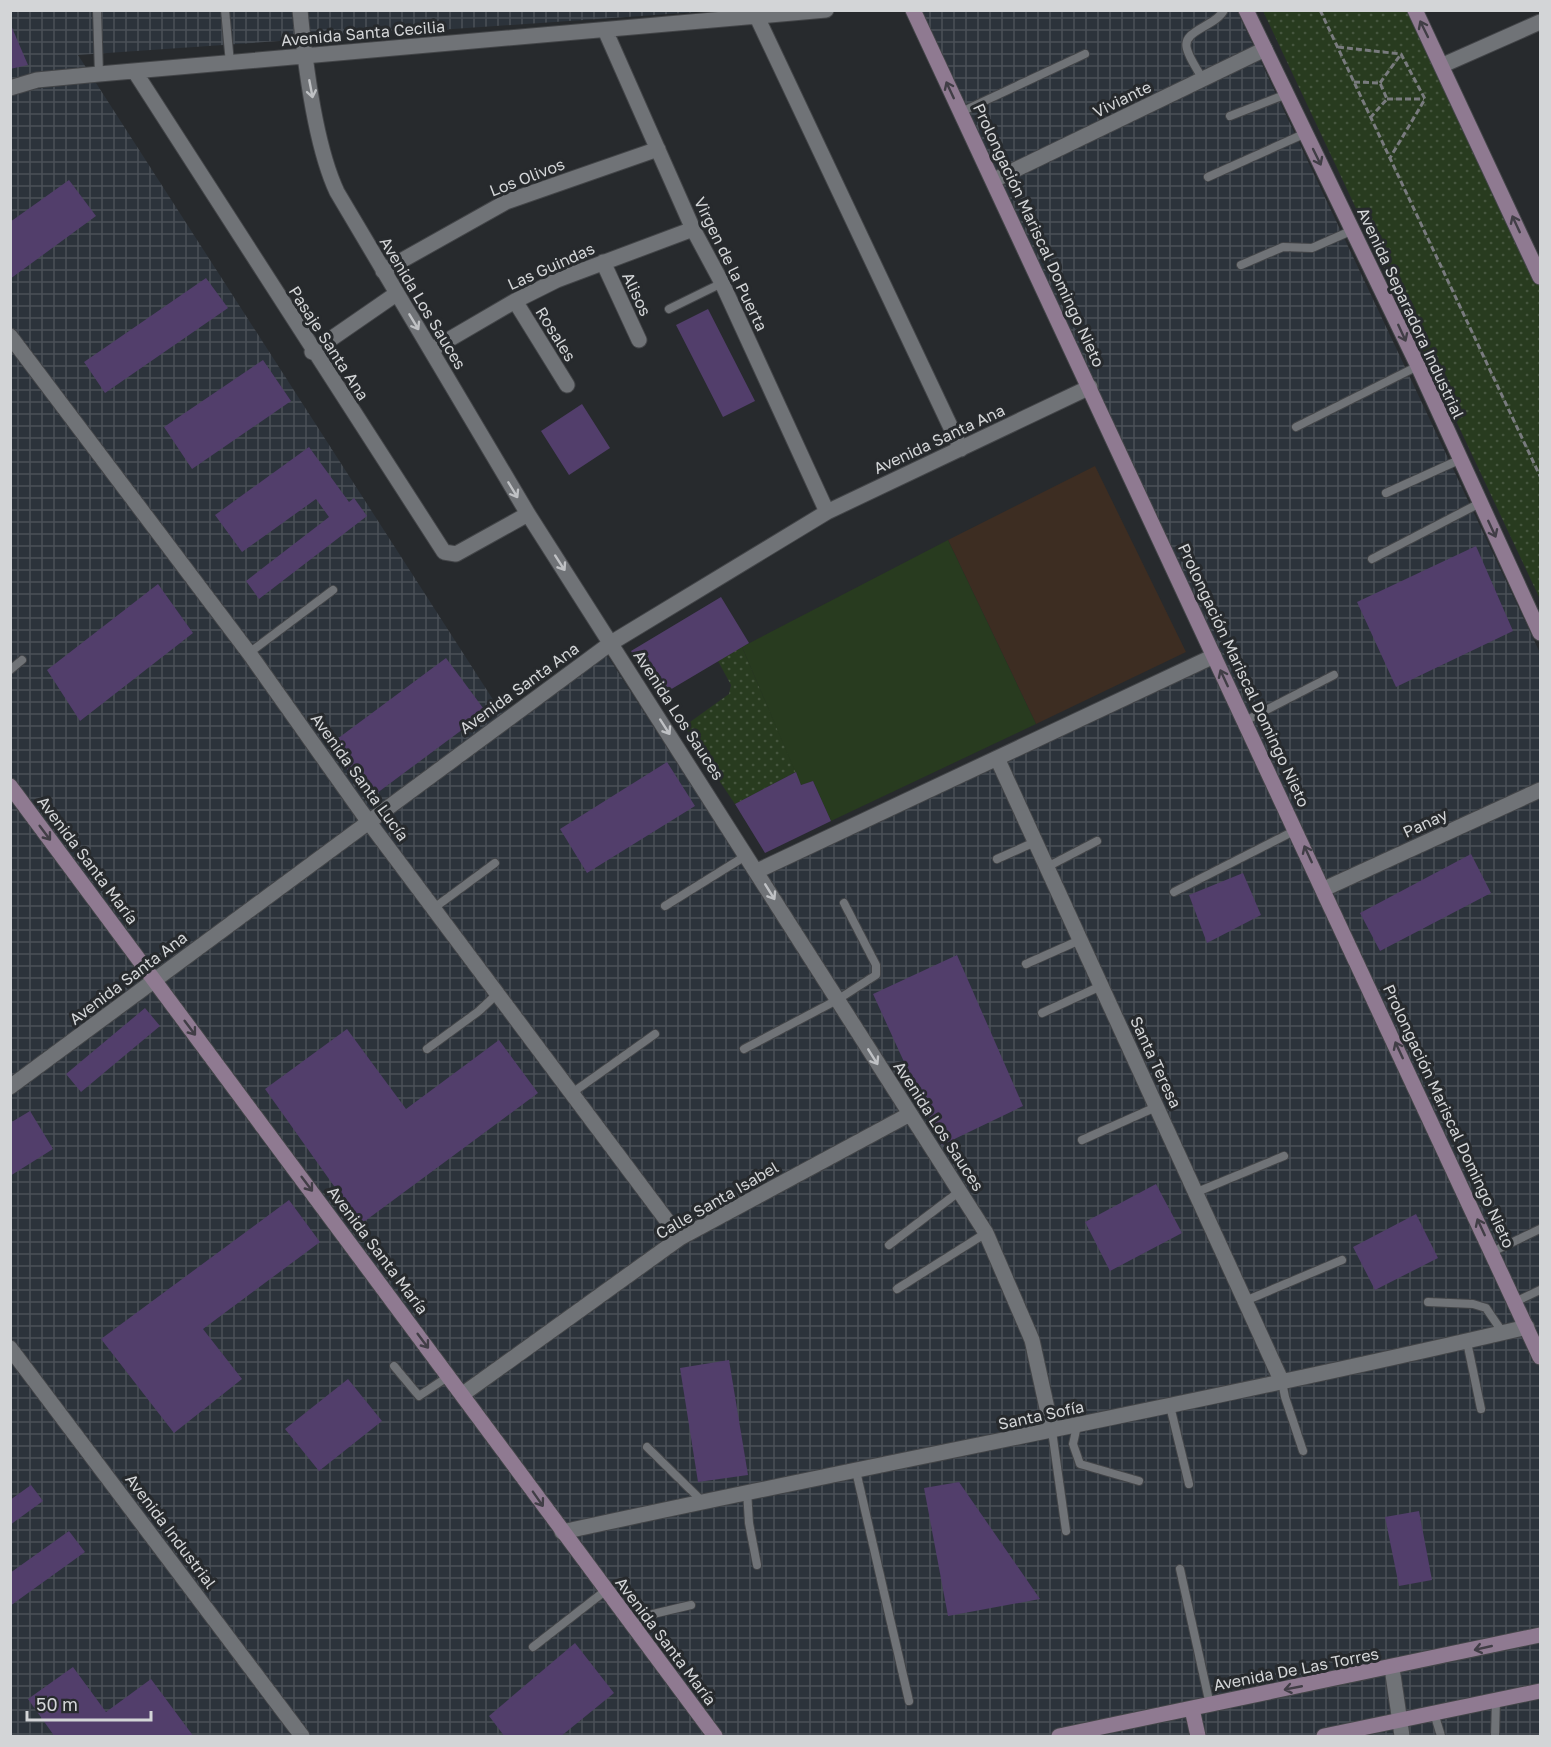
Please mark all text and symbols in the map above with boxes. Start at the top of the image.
street label: Avenida Santa Cecilia [280,16,446,50]
one-way arrow [1418,20,1430,38]
street label: Viviante [1089,76,1155,122]
one-way arrow [306,79,317,98]
one-way arrow [944,81,956,99]
street label: Prolongación Mariscal Domingo Nieto [969,100,1109,370]
one-way arrow [1312,148,1324,166]
street label: Los Olivos [487,154,567,200]
street label: Virgen de la Puerta [690,194,772,334]
street label: Avenida Separadora Industrial [1353,204,1469,422]
one-way arrow [1510,216,1521,234]
street label: Avenida Los Sauces [375,233,471,373]
street label: Las Guindas [504,238,598,294]
street label: Alisos [618,269,656,319]
street label: Pasaje Santa Ana [285,282,373,404]
street label: Rosales [531,303,581,365]
one-way arrow [407,314,420,331]
one-way arrow [1397,324,1409,342]
street label: Avenida Santa Ana [870,400,1008,478]
one-way arrow [508,481,520,498]
one-way arrow [1487,520,1498,538]
street label: Prolongación Mariscal Domingo Nieto [1174,540,1314,810]
one-way arrow [553,555,566,572]
street label: Avenida Santa Ana [455,638,583,738]
street label: Avenida Los Sauces [629,646,729,784]
one-way arrow [1218,670,1230,688]
street label: Avenida Santa Lucía [307,709,413,845]
one-way arrow [659,719,671,735]
street label: Avenida Santa María [33,792,143,928]
street label: Panay [1400,804,1451,842]
one-way arrow [39,825,52,841]
one-way arrow [1301,846,1313,864]
one-way arrow [764,883,776,900]
street label: Avenida Santa Ana [65,927,191,1029]
street label: Prolongación Mariscal Domingo Nieto [1379,981,1519,1251]
street label: Santa Teresa [1126,1013,1186,1111]
one-way arrow [184,1020,196,1036]
one-way arrow [1392,1042,1404,1060]
one-way arrow [868,1048,880,1065]
street label: Avenida Los Sauces [889,1057,989,1195]
street label: Calle Santa Isabel [652,1157,782,1243]
one-way arrow [300,1176,313,1192]
street label: Avenida Santa María [323,1182,433,1318]
one-way arrow [1474,1219,1486,1237]
one-way arrow [417,1332,430,1348]
street label: Santa Sofía [996,1396,1086,1434]
street label: Avenida Industrial [121,1470,221,1592]
one-way arrow [532,1490,544,1506]
street label: Avenida Santa María [611,1573,721,1709]
one-way arrow [1474,1642,1493,1654]
street label: Avenida De Las Torres [1212,1643,1380,1695]
one-way arrow [1283,1683,1303,1694]
scale bar [27,1684,152,1722]
text: 50 m [36,1693,78,1715]

